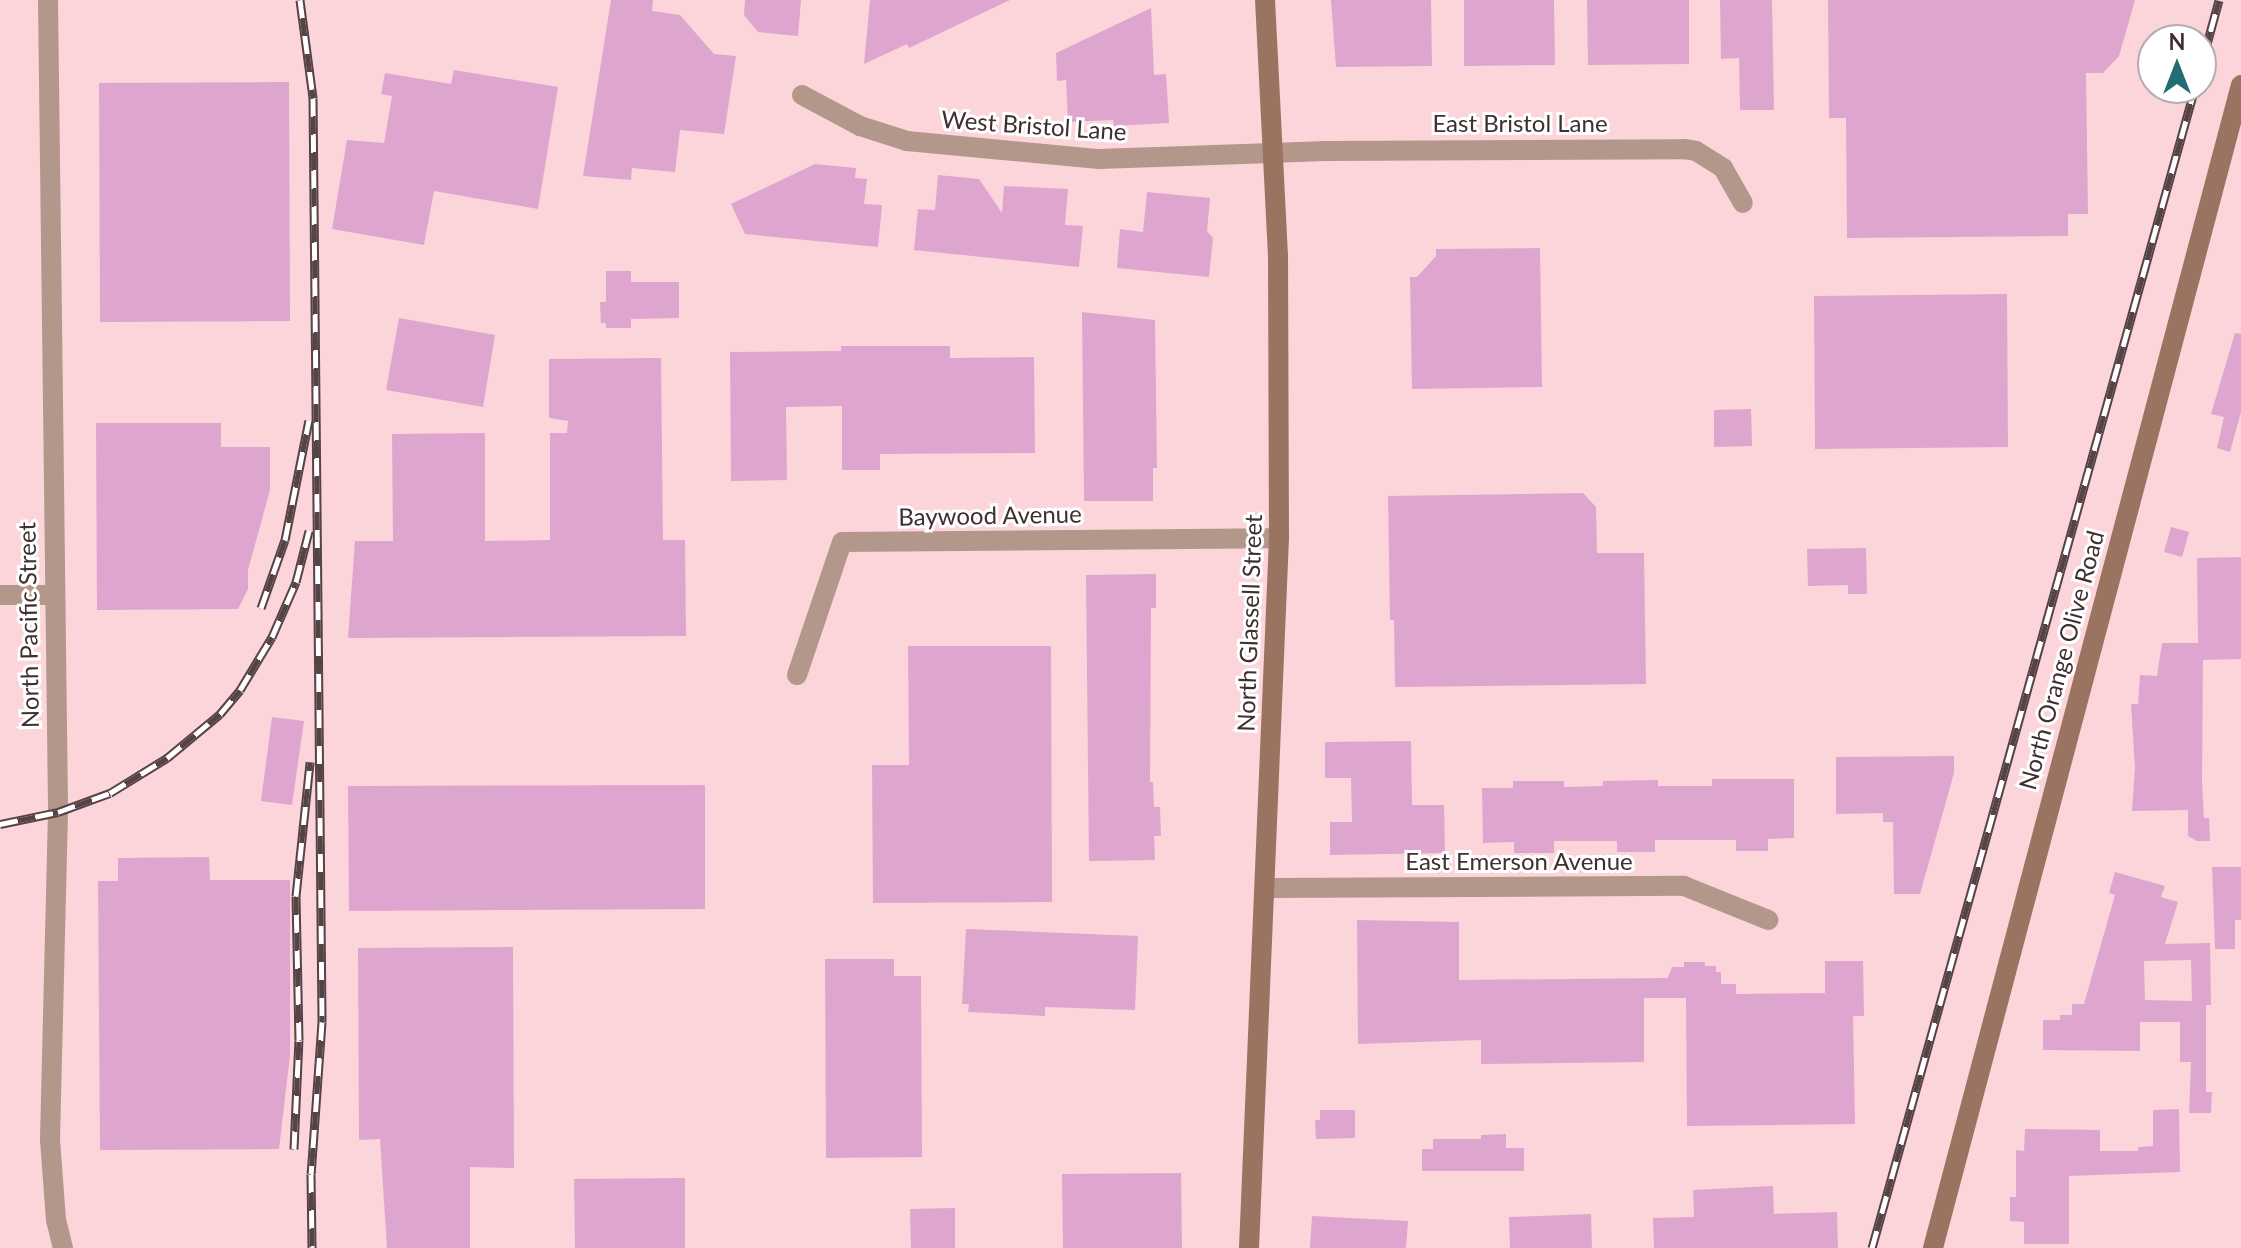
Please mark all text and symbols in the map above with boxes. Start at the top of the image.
north arrow [2137,24,2217,104]
text: N [2169,28,2185,55]
street label: West Bristol Lane [940,104,1128,146]
street label: East Bristol Lane [1432,109,1608,137]
street label: Baywood Avenue [898,499,1082,531]
street label: North Glassell Street [1231,514,1267,732]
street label: North Pacific Street [12,522,44,728]
street label: North Orange Olive Road [2013,527,2109,793]
street label: East Emerson Avenue [1405,847,1633,875]

